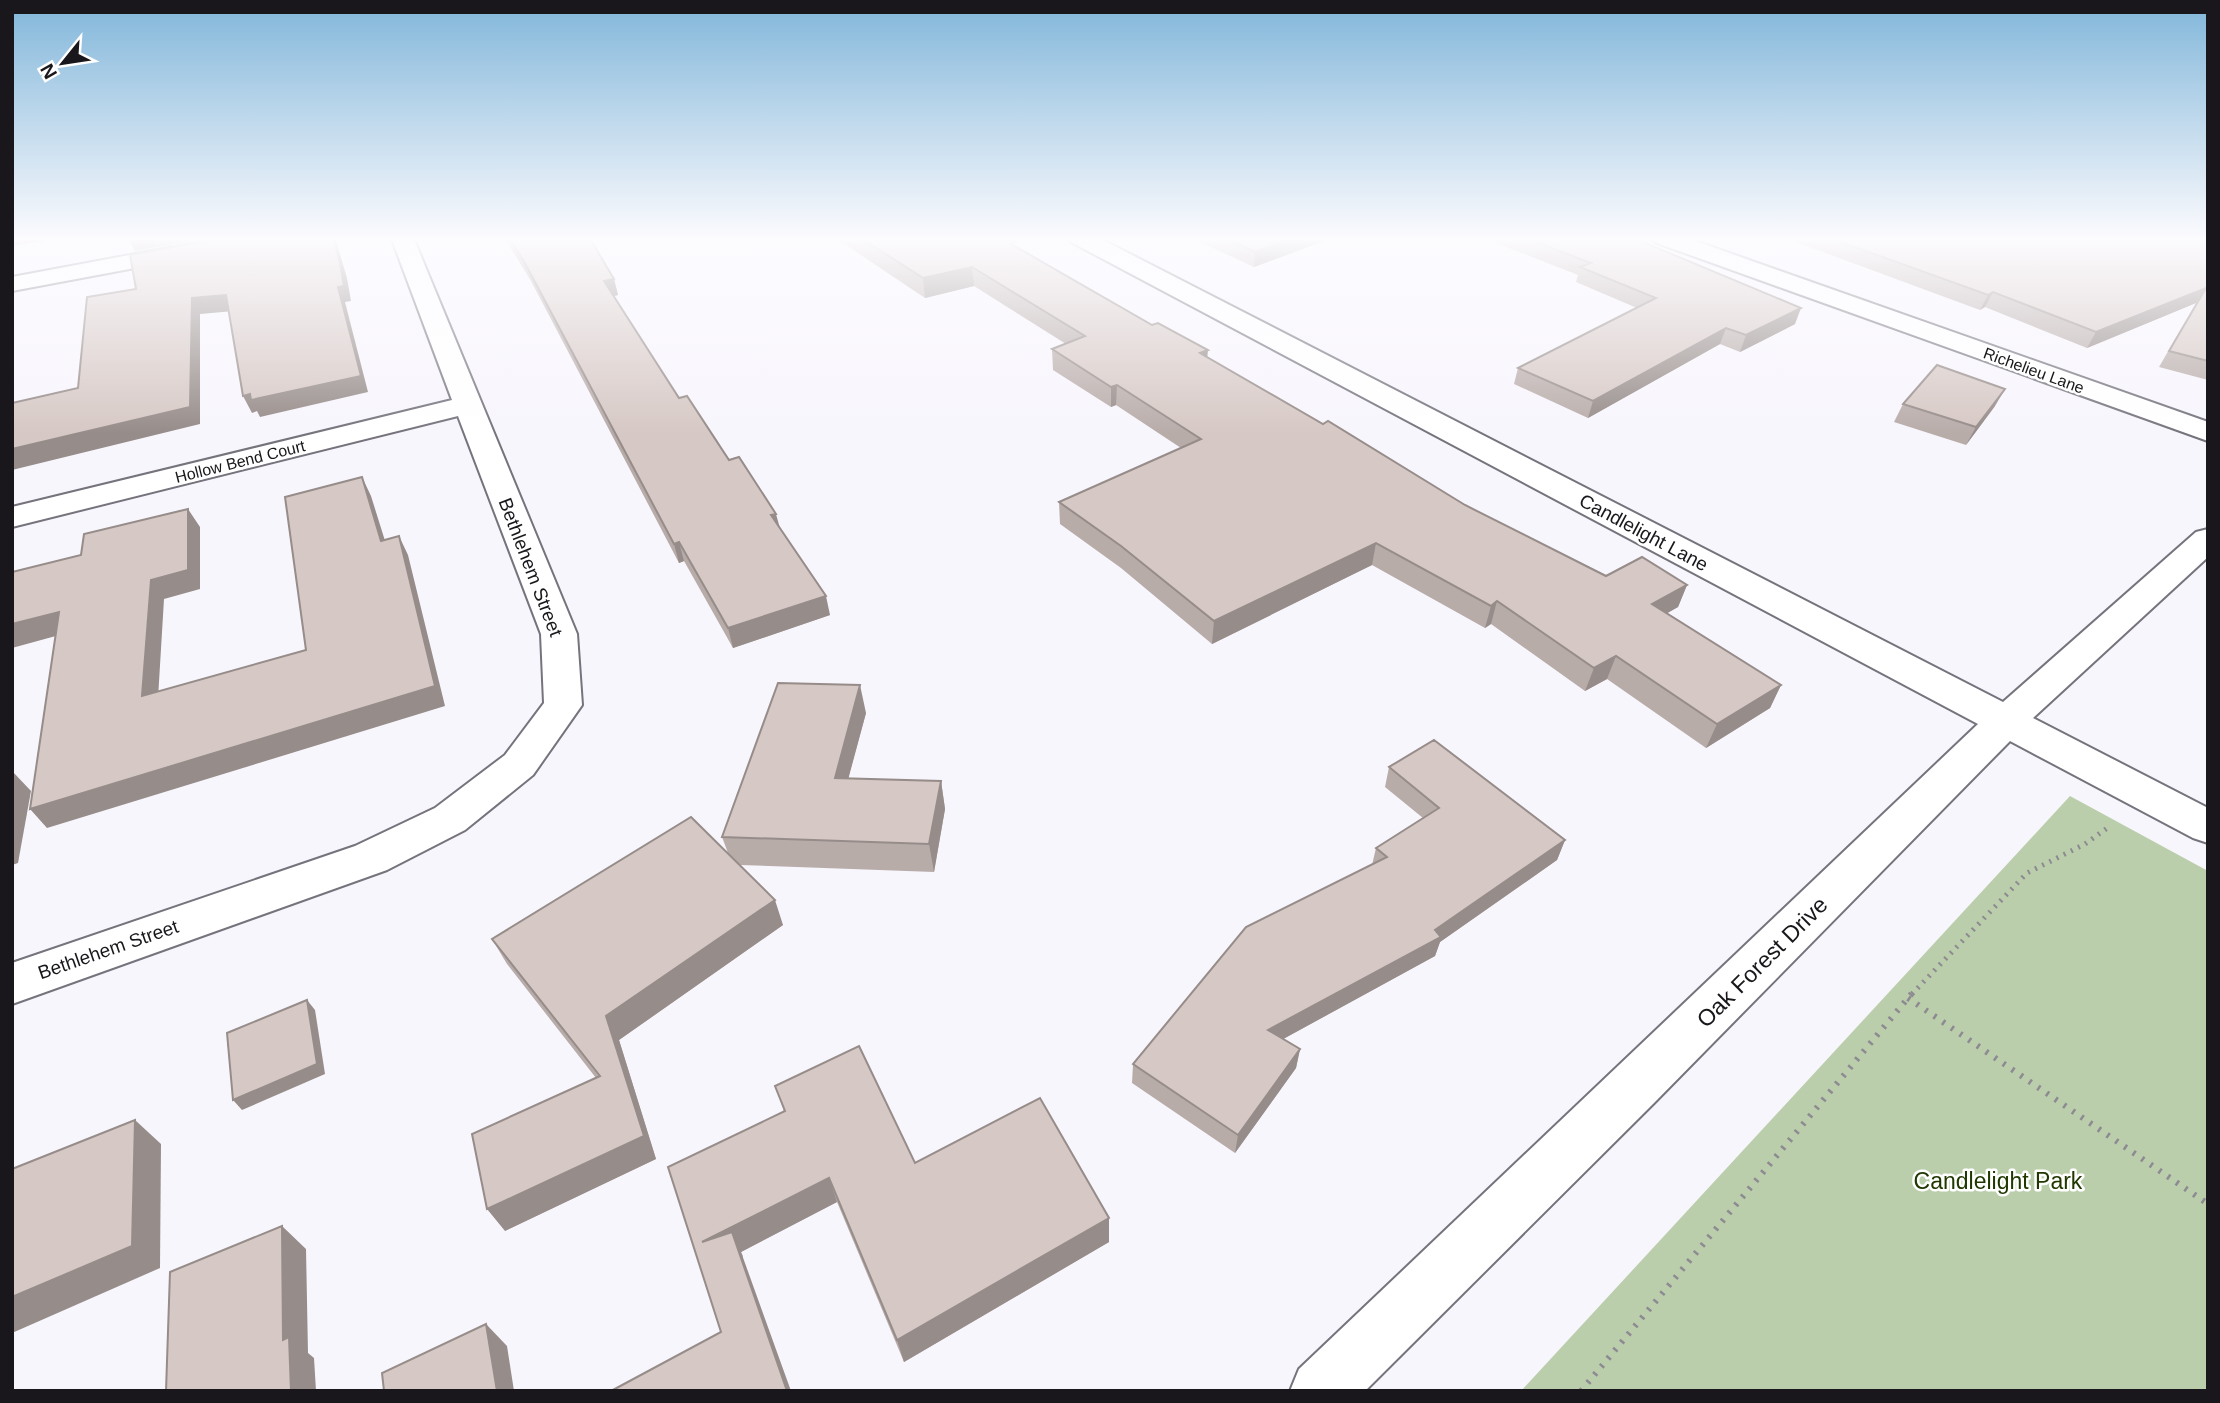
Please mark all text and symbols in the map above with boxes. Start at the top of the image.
north arrow [28,28,98,98]
text: N [36,60,61,82]
street label: Richelieu Lane [1981,344,2087,397]
street label: Hollow Bend Court [173,437,307,486]
street label: Candlelight Lane [1576,490,1712,575]
street label: Bethlehem Street [494,495,567,640]
street label: Oak Forest Drive [1691,891,1833,1033]
street label: Bethlehem Street [35,915,182,983]
park label: Candlelight Park [1914,1168,2083,1194]

